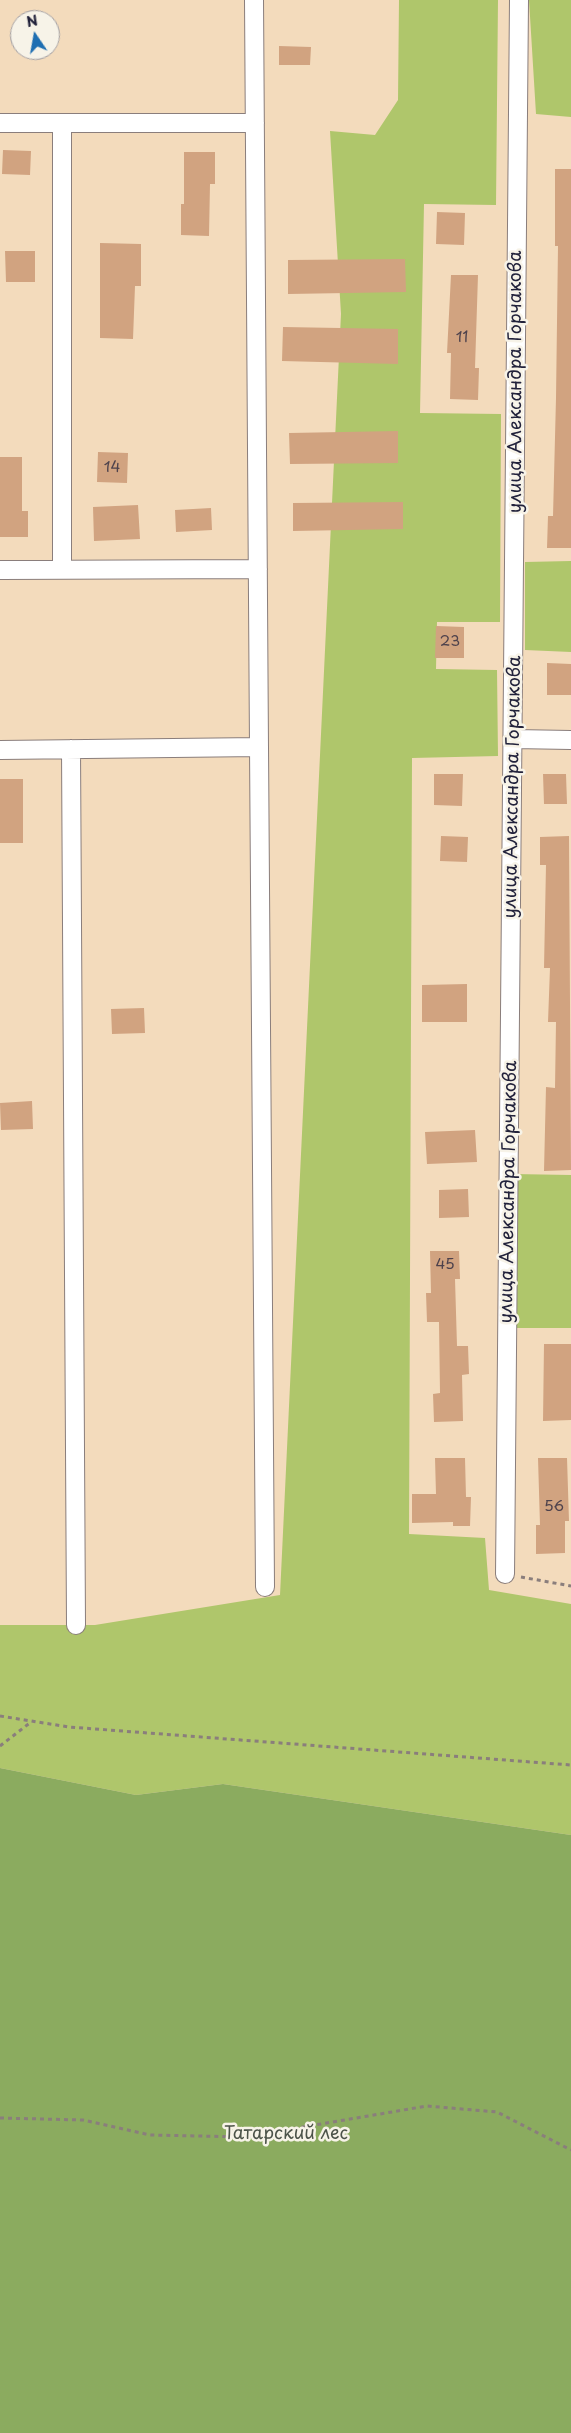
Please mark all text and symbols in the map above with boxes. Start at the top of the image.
text: N [24,9,40,32]
north arrow [10,10,60,60]
street label: улица Александра Горчакова [505,251,527,513]
house number: 11 [456,329,468,347]
house number: 14 [104,459,120,477]
house number: 23 [440,633,460,651]
street label: улица Александра Горчакова [500,656,526,918]
street label: улица Александра Горчакова [496,1061,522,1323]
house number: 45 [435,1256,455,1274]
house number: 56 [544,1498,564,1516]
park label: Татарский лес [224,2123,348,2145]

